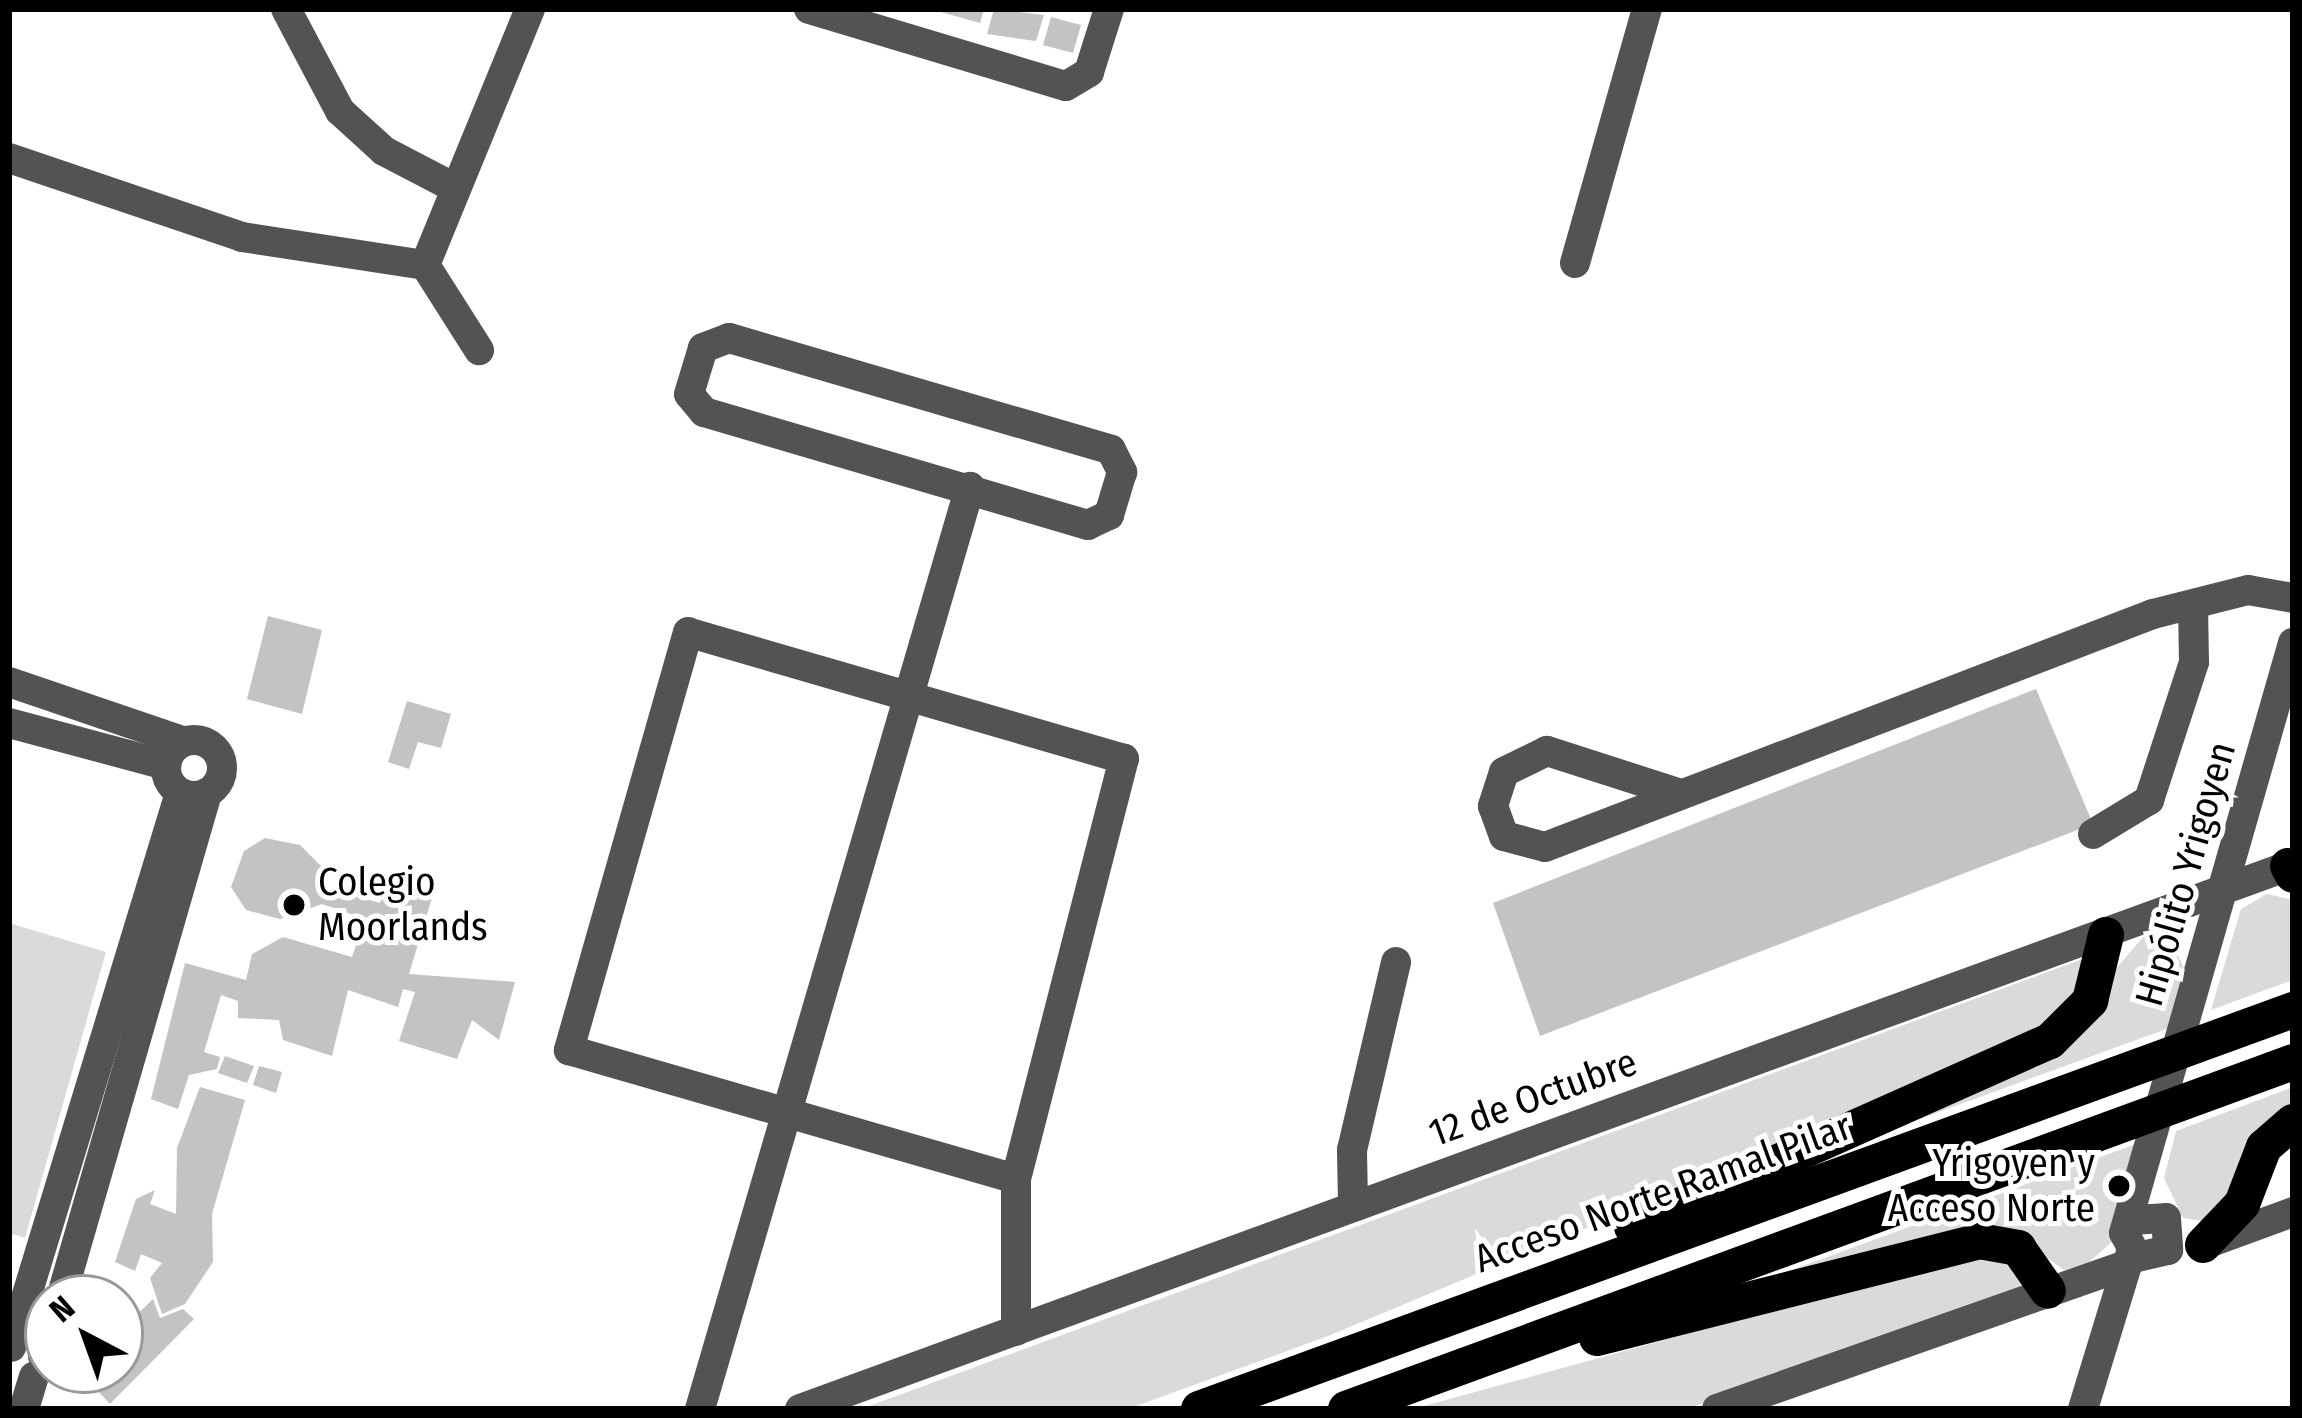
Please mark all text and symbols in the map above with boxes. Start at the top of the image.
street label: Hipólito Yrigoyen [2126,736,2246,1012]
place label: Colegio Moorlands [318,860,488,951]
marker: Colegio Moorlands [281,892,307,918]
street label: 12 de Octubre [1423,1039,1643,1157]
street label: Acceso Norte Ramal Pilar [1468,1103,1858,1283]
place label: Yrigoyen y Acceso Norte [1888,1141,2095,1232]
marker: Yrigoyen y Acceso Norte [2106,1173,2132,1199]
north arrow [24,1274,144,1394]
text: N [42,1288,83,1331]

